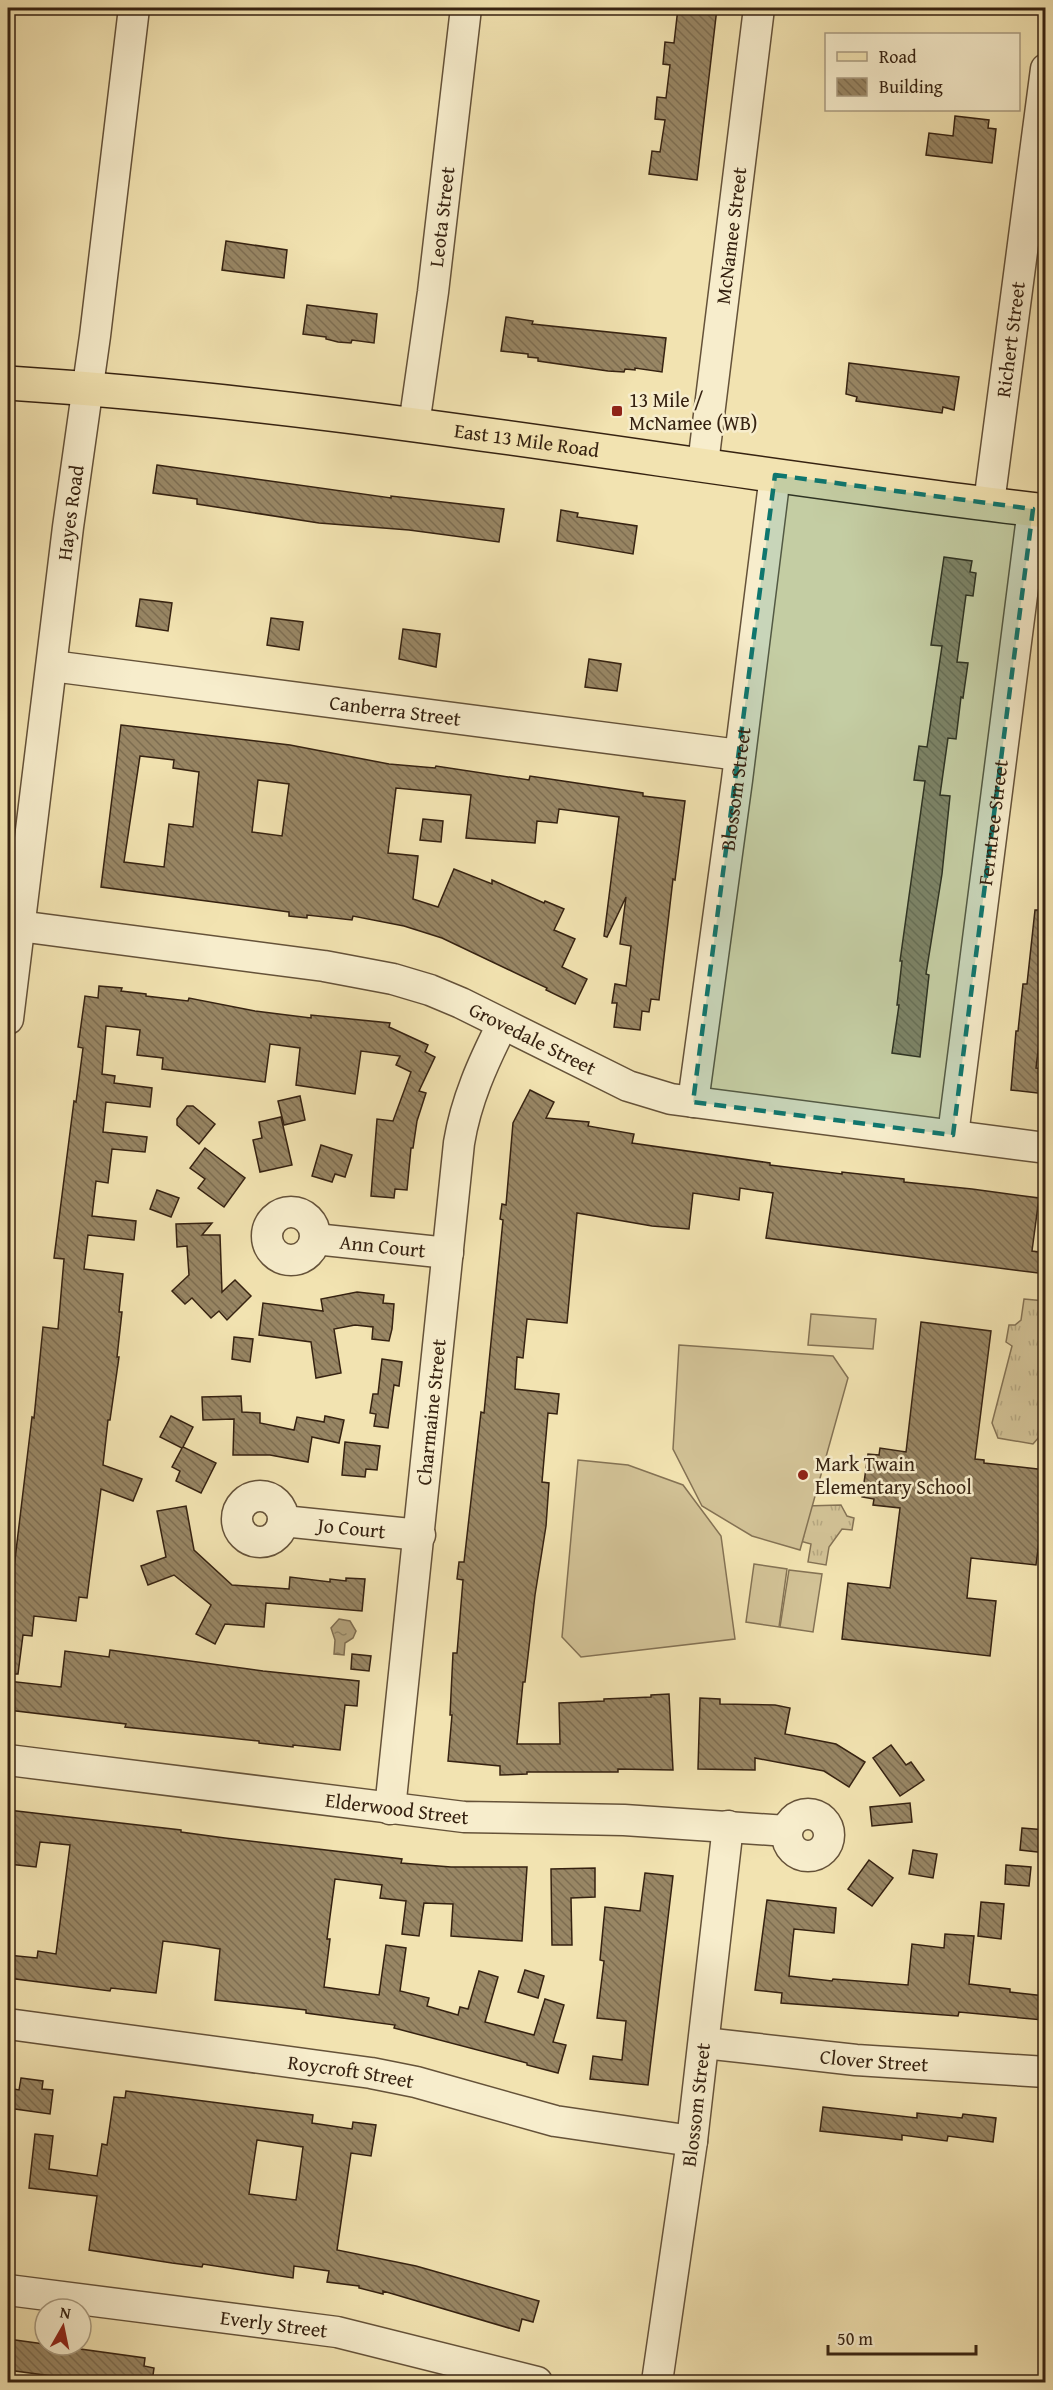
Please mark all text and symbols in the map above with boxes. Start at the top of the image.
legend [825,33,1020,111]
text: Road [879,43,917,70]
text: Building [879,73,943,100]
street label: Leota Street [421,165,461,269]
street label: McNamee Street [708,165,753,306]
street label: Richert Street [988,280,1032,399]
place label: 13 Mile / McNamee (WB) [629,385,758,437]
marker: 13 Mile / McNamee (WB) [610,404,624,418]
street label: East 13 Mile Road [453,415,601,464]
street label: Hayes Road [49,463,91,562]
street label: Canberra Street [328,687,463,733]
street label: Blossom Street [712,725,757,853]
street label: Ferntree Street [970,758,1015,887]
street label: Grovedale Street [464,994,601,1082]
street label: Ann Court [338,1227,427,1265]
street label: Charmaine Street [409,1338,453,1487]
place label: Mark Twain Elementary School [815,1449,972,1501]
marker: Mark Twain Elementary School [796,1468,810,1482]
street label: Jo Court [313,1509,387,1545]
street label: Elderwood Street [324,1785,469,1831]
street label: Blossom Street [673,2041,717,2169]
street label: Clover Street [818,2041,929,2079]
street label: Roycroft Street [286,2047,416,2095]
north arrow [33,2297,93,2357]
text: N [58,2299,73,2325]
street label: Everly Street [219,2302,329,2345]
scale bar [828,2318,976,2356]
text: 50 m [837,2325,873,2352]

